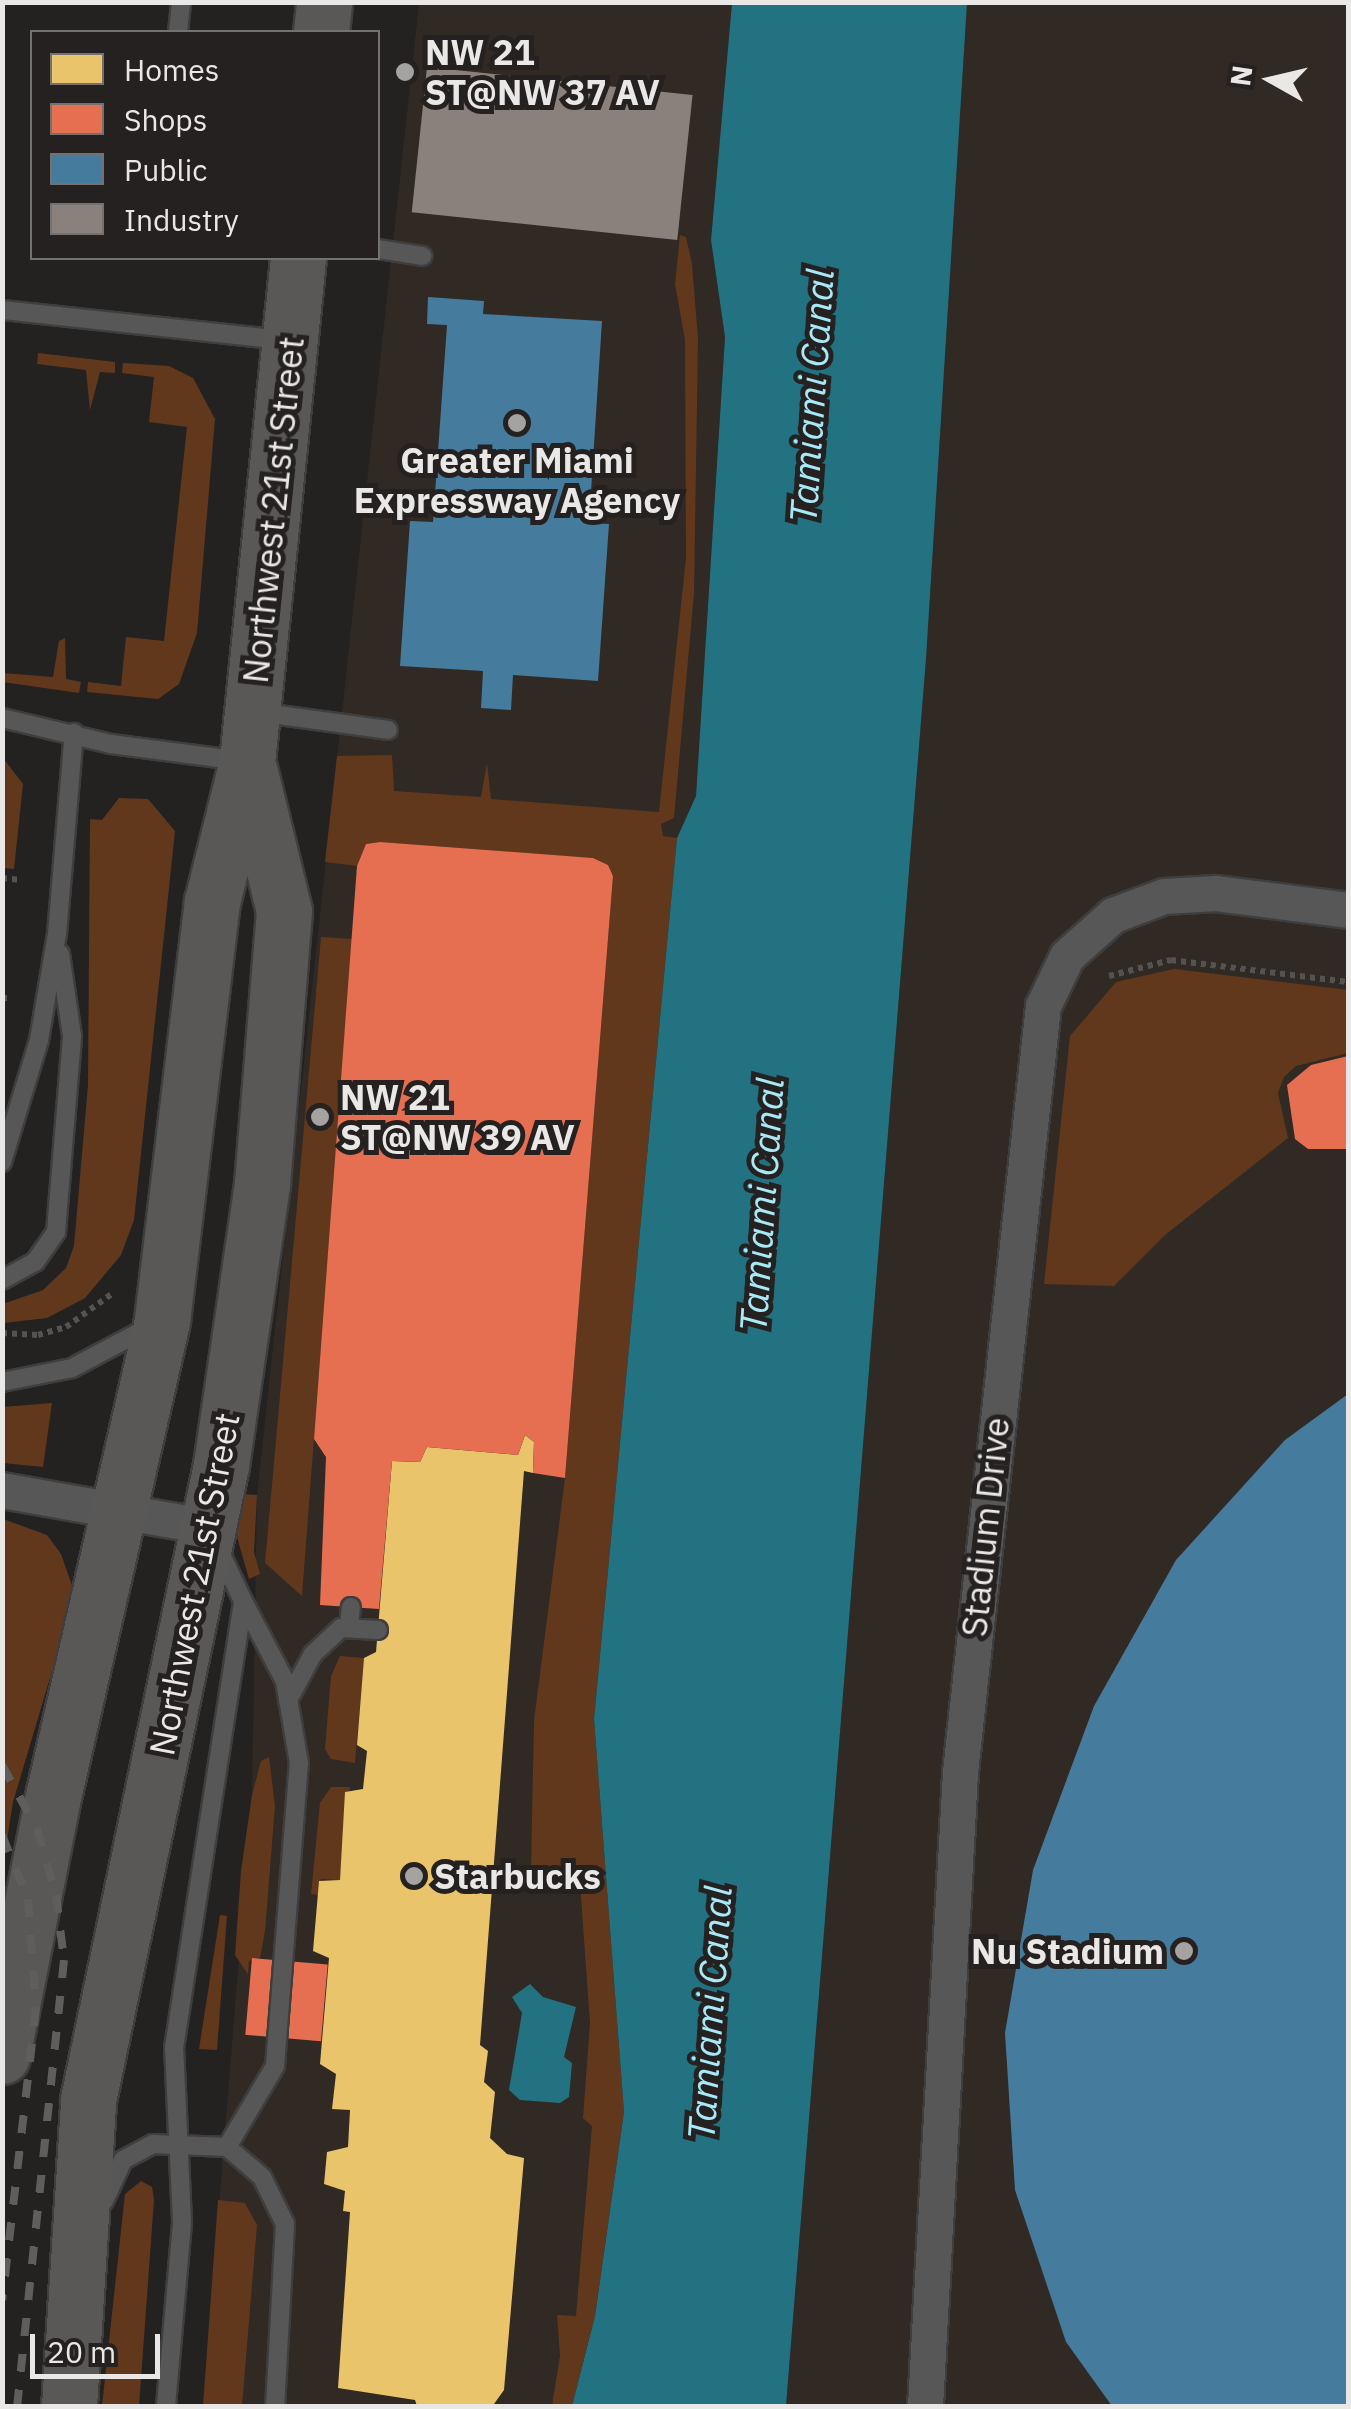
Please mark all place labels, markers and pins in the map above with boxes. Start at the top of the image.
place label: NW 21 ST@NW 37 AV [425,31,660,113]
marker: NW 21 ST@NW 37 AV [394,61,416,83]
marker: Greater Miami Expressway Agency [506,412,528,434]
place label: Greater Miami Expressway Agency [354,439,680,521]
place label: NW 21 ST@NW 39 AV [340,1076,575,1158]
marker: NW 21 ST@NW 39 AV [309,1106,331,1128]
place label: Starbucks [434,1855,601,1897]
marker: Starbucks [403,1865,425,1887]
place label: Nu Stadium [971,1930,1164,1972]
marker: Nu Stadium [1173,1940,1195,1962]

